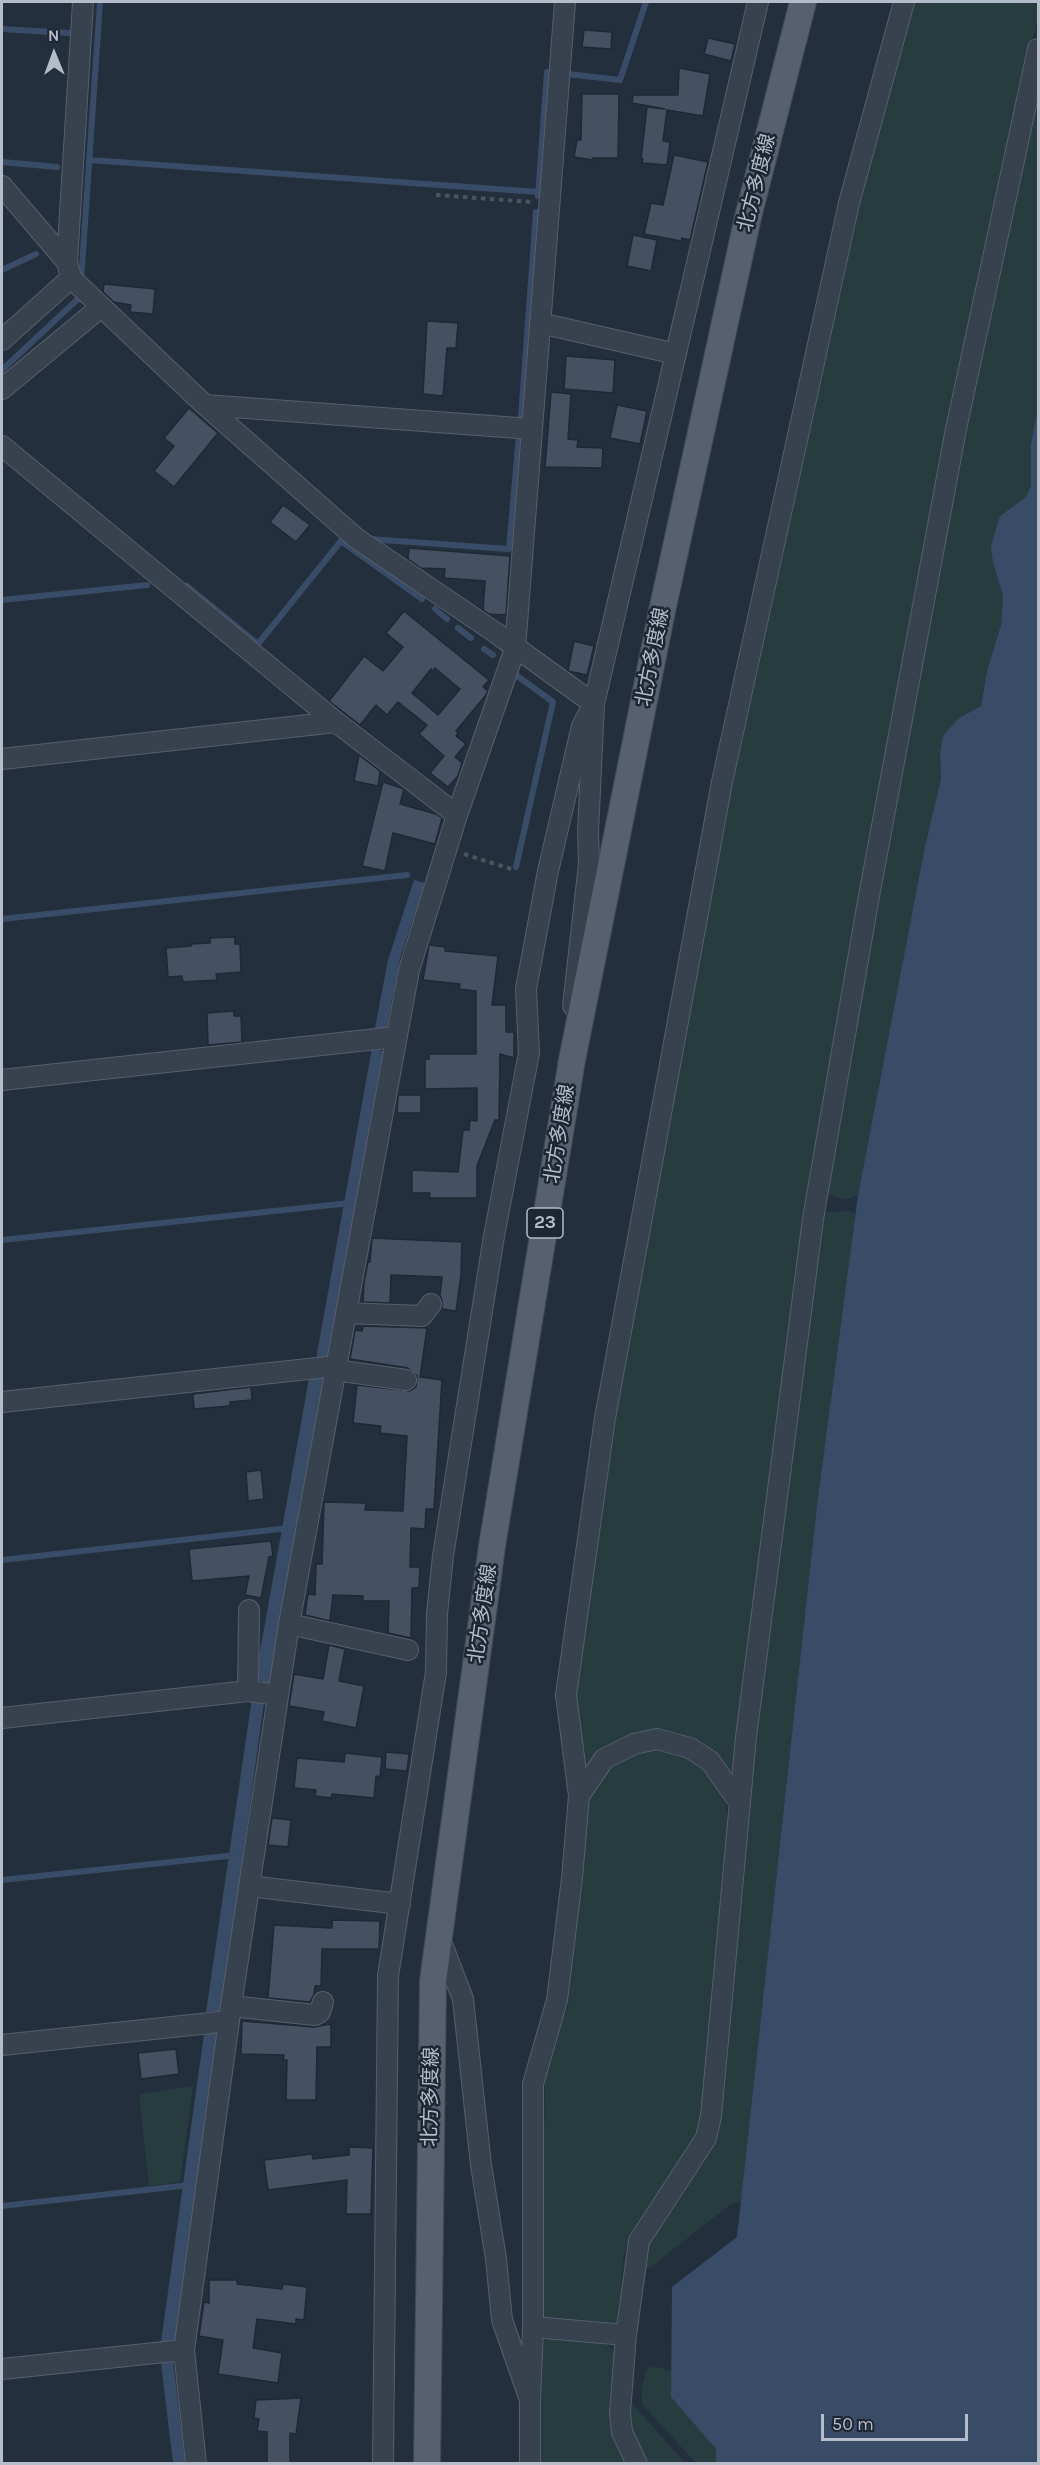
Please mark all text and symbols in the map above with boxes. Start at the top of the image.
north arrow [24,24,84,84]
text: N [48,26,60,45]
street label: 北方多度線 [733,132,781,234]
street label: 北方多度線 [632,606,674,708]
street label: 北方多度線 [540,1083,580,1185]
road number: 23 [527,1208,563,1238]
street label: 北方多度線 [464,1563,502,1665]
street label: 北方多度線 [418,2047,444,2147]
scale bar [824,2402,971,2440]
text: 50 m [832,2413,874,2435]

